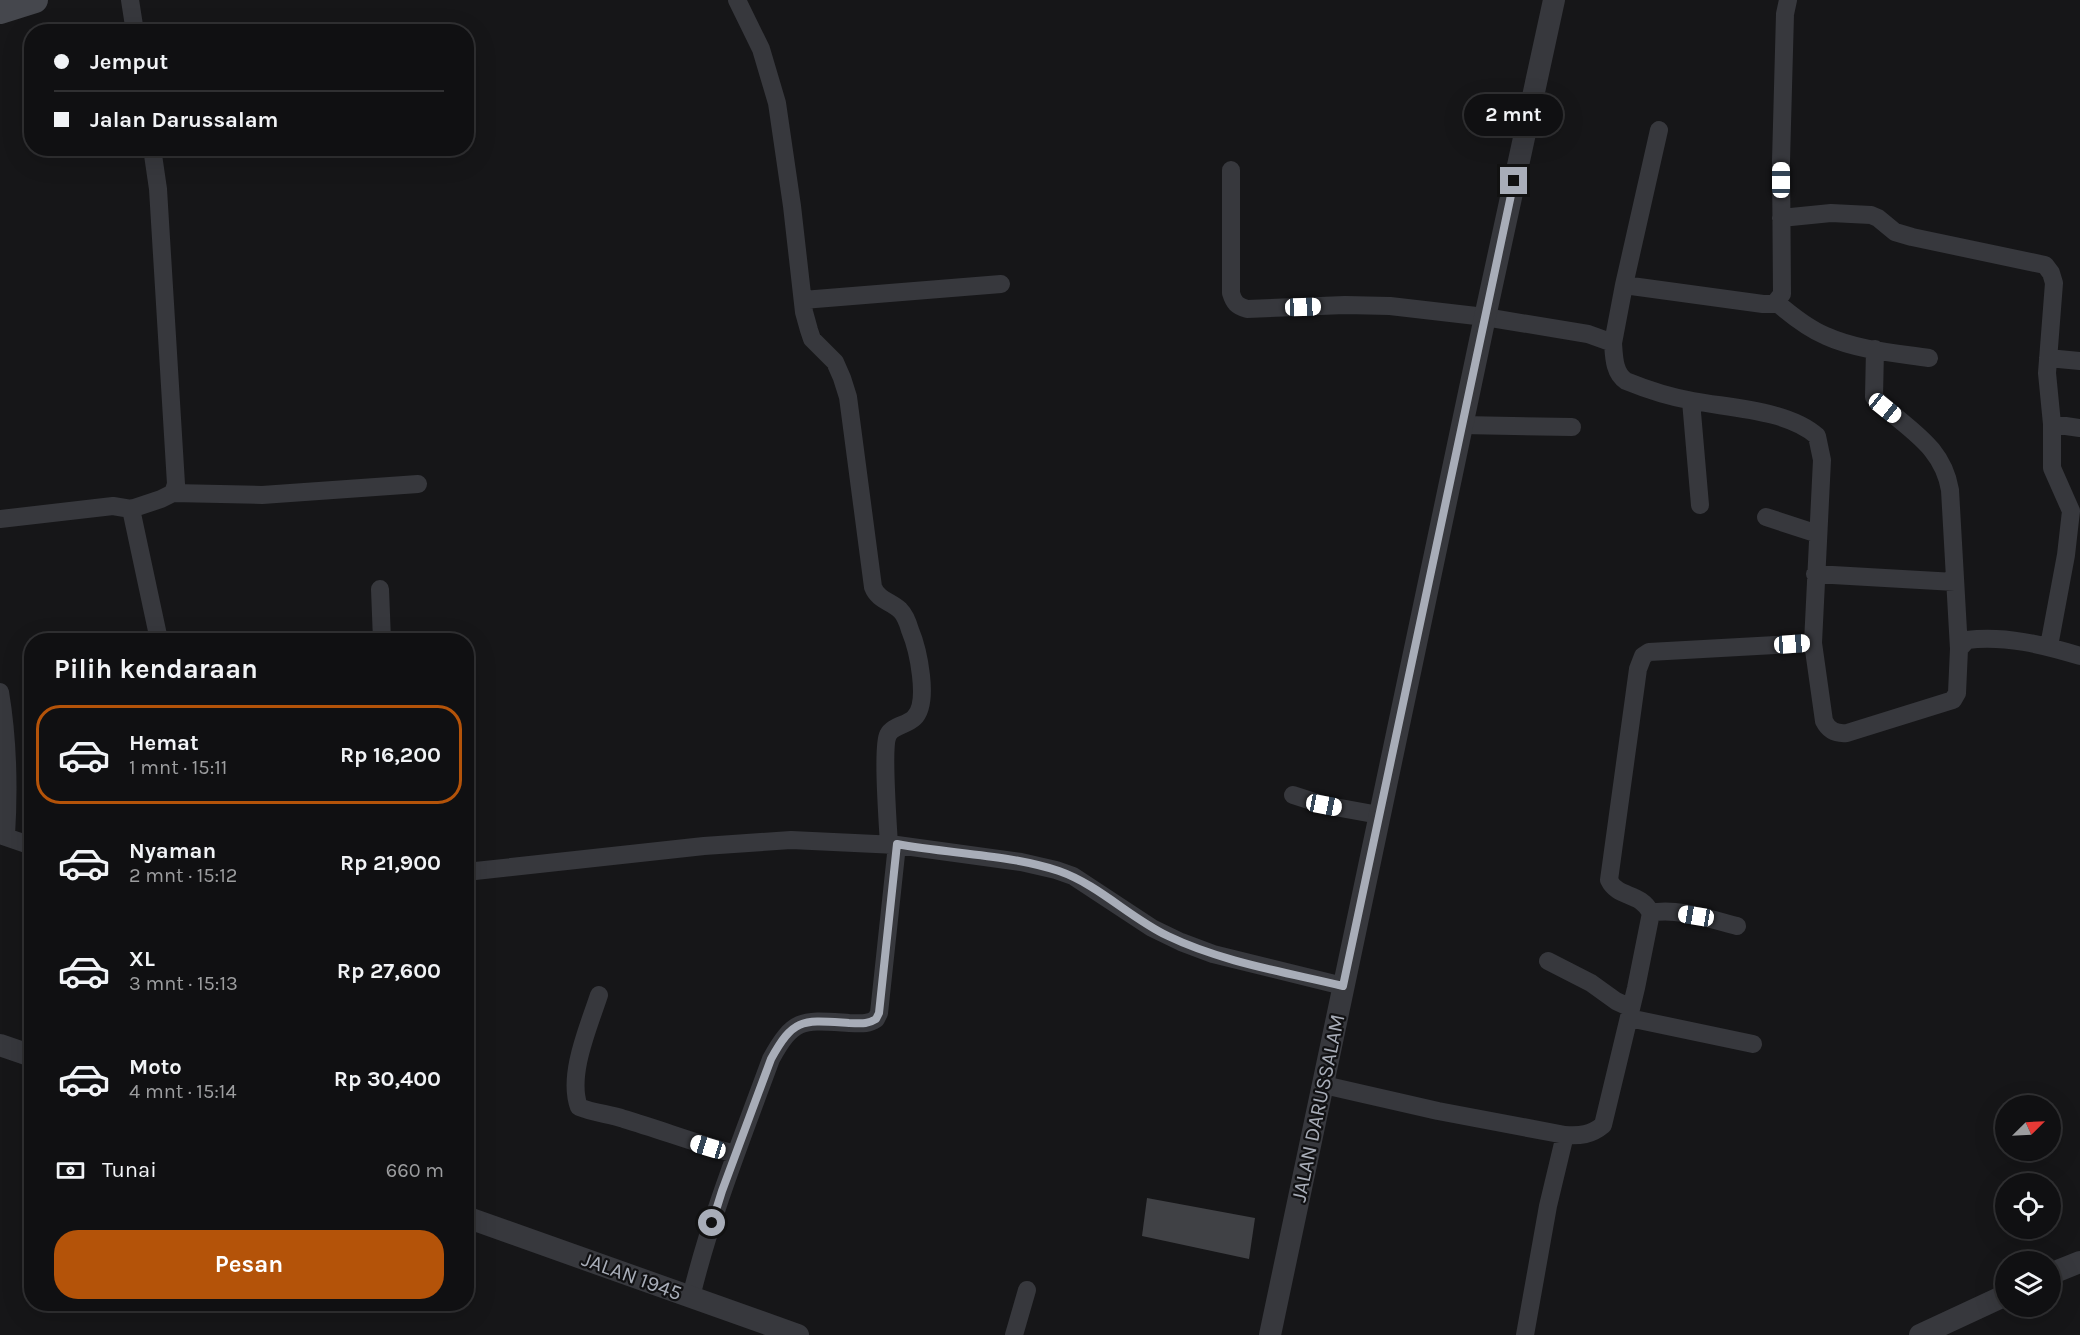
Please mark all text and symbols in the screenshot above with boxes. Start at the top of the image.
text: Jemput [90,49,168,75]
callout: 2 mnt [1464,94,1564,136]
text: 2 mnt [1485,103,1542,126]
text: Jalan Darussalam [90,107,278,133]
car [1772,162,1790,198]
route end [1500,167,1527,194]
car [1285,297,1321,317]
car [1865,390,1905,426]
car [1773,634,1811,654]
text: Pilih kendaraan [54,653,258,685]
icon: car [57,728,111,782]
text: Hemat [129,730,199,756]
text: Rp 16,200 [340,742,441,768]
text: 1 mnt · 15:11 [129,756,227,779]
car [1305,793,1343,817]
icon: car [57,836,111,890]
text: Nyaman [129,838,216,864]
text: Rp 21,900 [340,850,441,876]
text: 2 mnt · 15:12 [129,864,237,887]
car [1677,904,1715,928]
icon: car [57,944,111,998]
text: XL [129,946,155,972]
text: Rp 27,600 [337,958,441,984]
text: 3 mnt · 15:13 [129,972,238,995]
street label: JALAN DARUSSALAM [1286,1012,1350,1204]
icon: car [57,1052,111,1106]
text: Moto [129,1054,182,1080]
text: Rp 30,400 [334,1066,441,1092]
text: 4 mnt · 15:14 [129,1080,237,1103]
north arrow [1995,1095,2061,1161]
map controls [1995,1095,2061,1317]
car [688,1133,728,1161]
icon: cash [54,1154,87,1187]
text: Tunai [102,1157,157,1183]
text: 660 m [386,1159,444,1182]
button: locate [1995,1173,2061,1239]
route start [698,1209,725,1236]
button: Pesan [54,1230,444,1299]
street label: JALAN 1945 [579,1247,685,1305]
button: layers [1995,1251,2061,1317]

